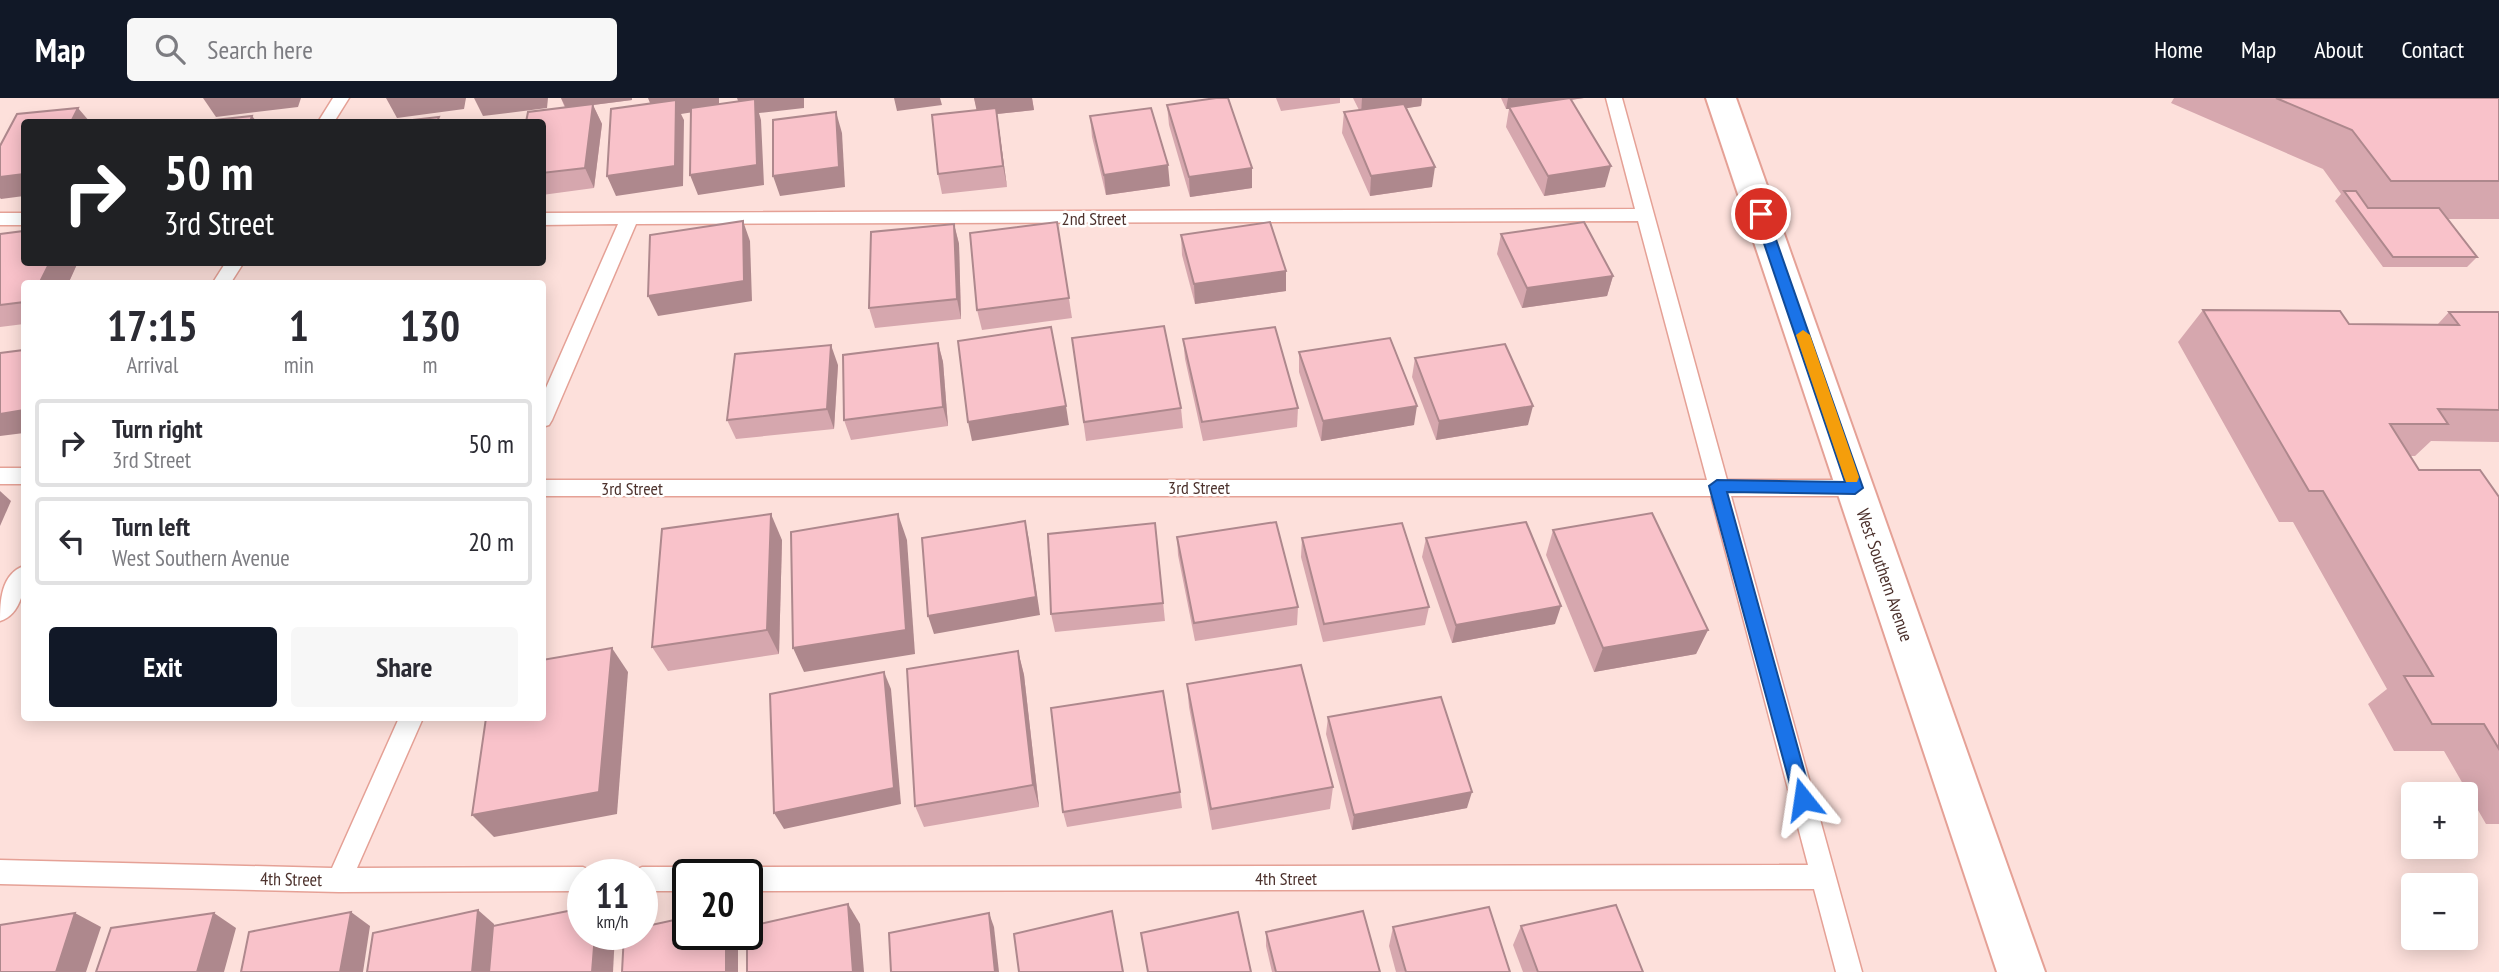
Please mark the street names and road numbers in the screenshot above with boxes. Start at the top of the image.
street label: 2nd Street [1062,207,1126,230]
street label: 3rd Street [1168,476,1230,499]
street label: 3rd Street [601,477,663,500]
street label: West Southern Avenue [1851,506,1919,644]
street label: 4th Street [260,867,322,891]
street label: 4th Street [1255,867,1317,890]

